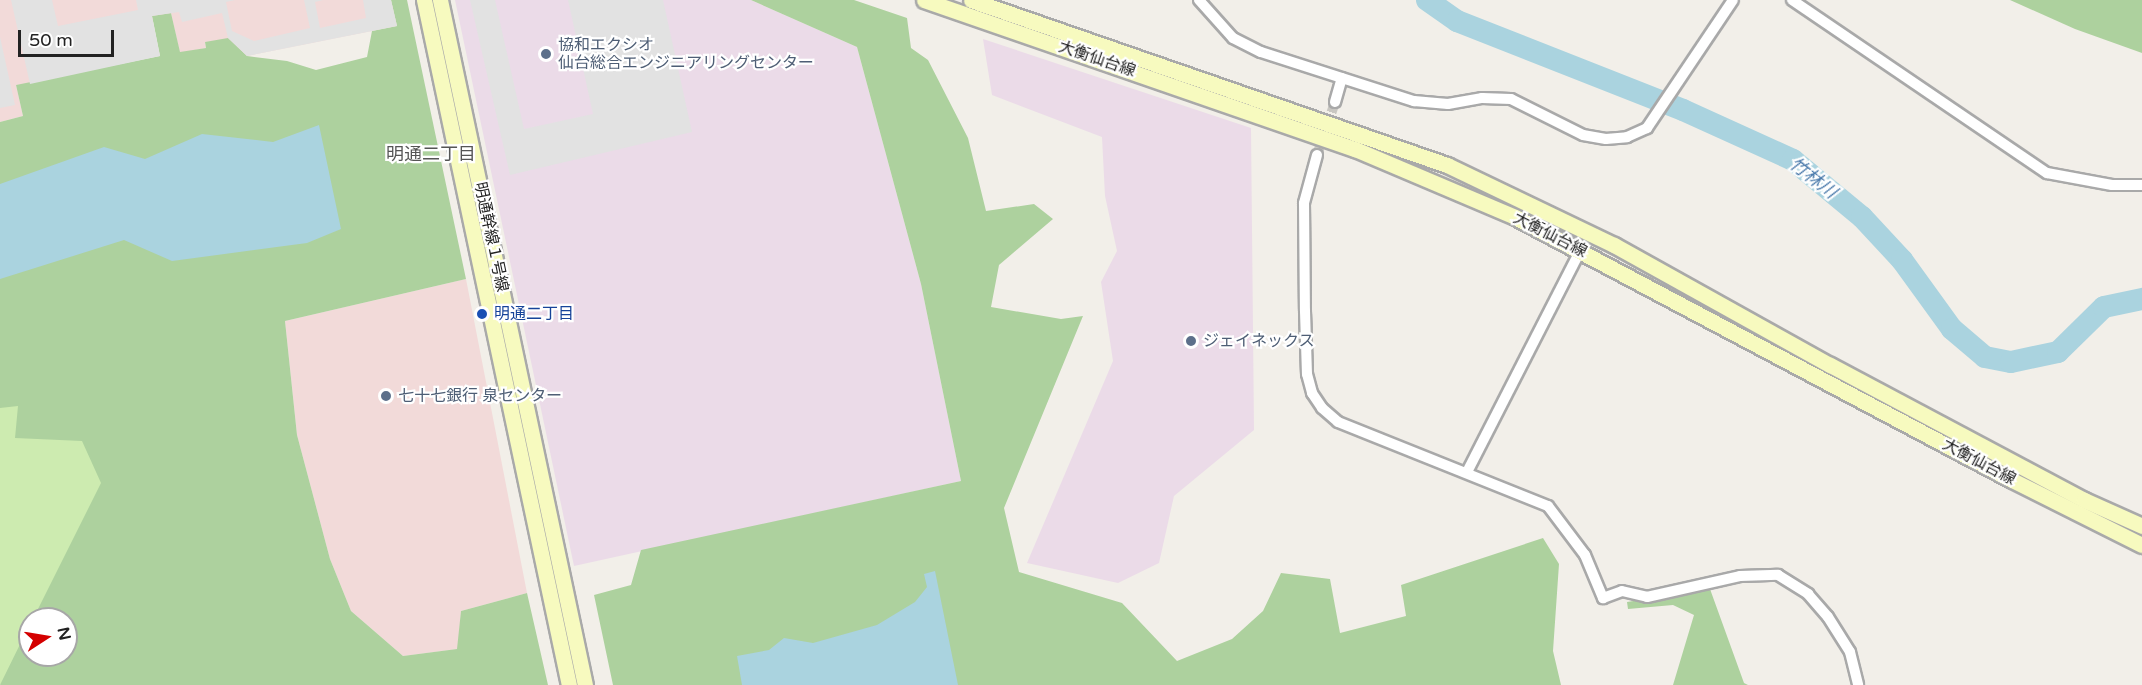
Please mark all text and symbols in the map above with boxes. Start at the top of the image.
scale bar [21,18,117,56]
text: 50 m [29,29,73,51]
place label: 協和エクシオ 仙台総合エンジニアリングセンター [558,35,814,73]
street label: 大衡仙台線 [1056,37,1138,81]
marker: 協和エクシオ 仙台総合エンジニアリングセンター [539,47,553,61]
district label: 明通二丁目 [386,143,476,165]
water label: 竹林川 [1785,153,1841,203]
street label: 明通幹線１号線 [470,180,512,294]
street label: 大衡仙台線 [1510,208,1590,262]
place label: 明通二丁目 [494,304,574,324]
marker: 明通二丁目 [475,307,489,321]
place label: ジェイネックス [1203,331,1315,351]
marker: ジェイネックス [1184,334,1198,348]
place label: 七十七銀行 泉センター [398,386,562,406]
marker: 七十七銀行 泉センター [379,389,393,403]
street label: 大衡仙台線 [1939,435,2019,489]
north arrow [18,607,78,667]
text: N [53,625,75,642]

